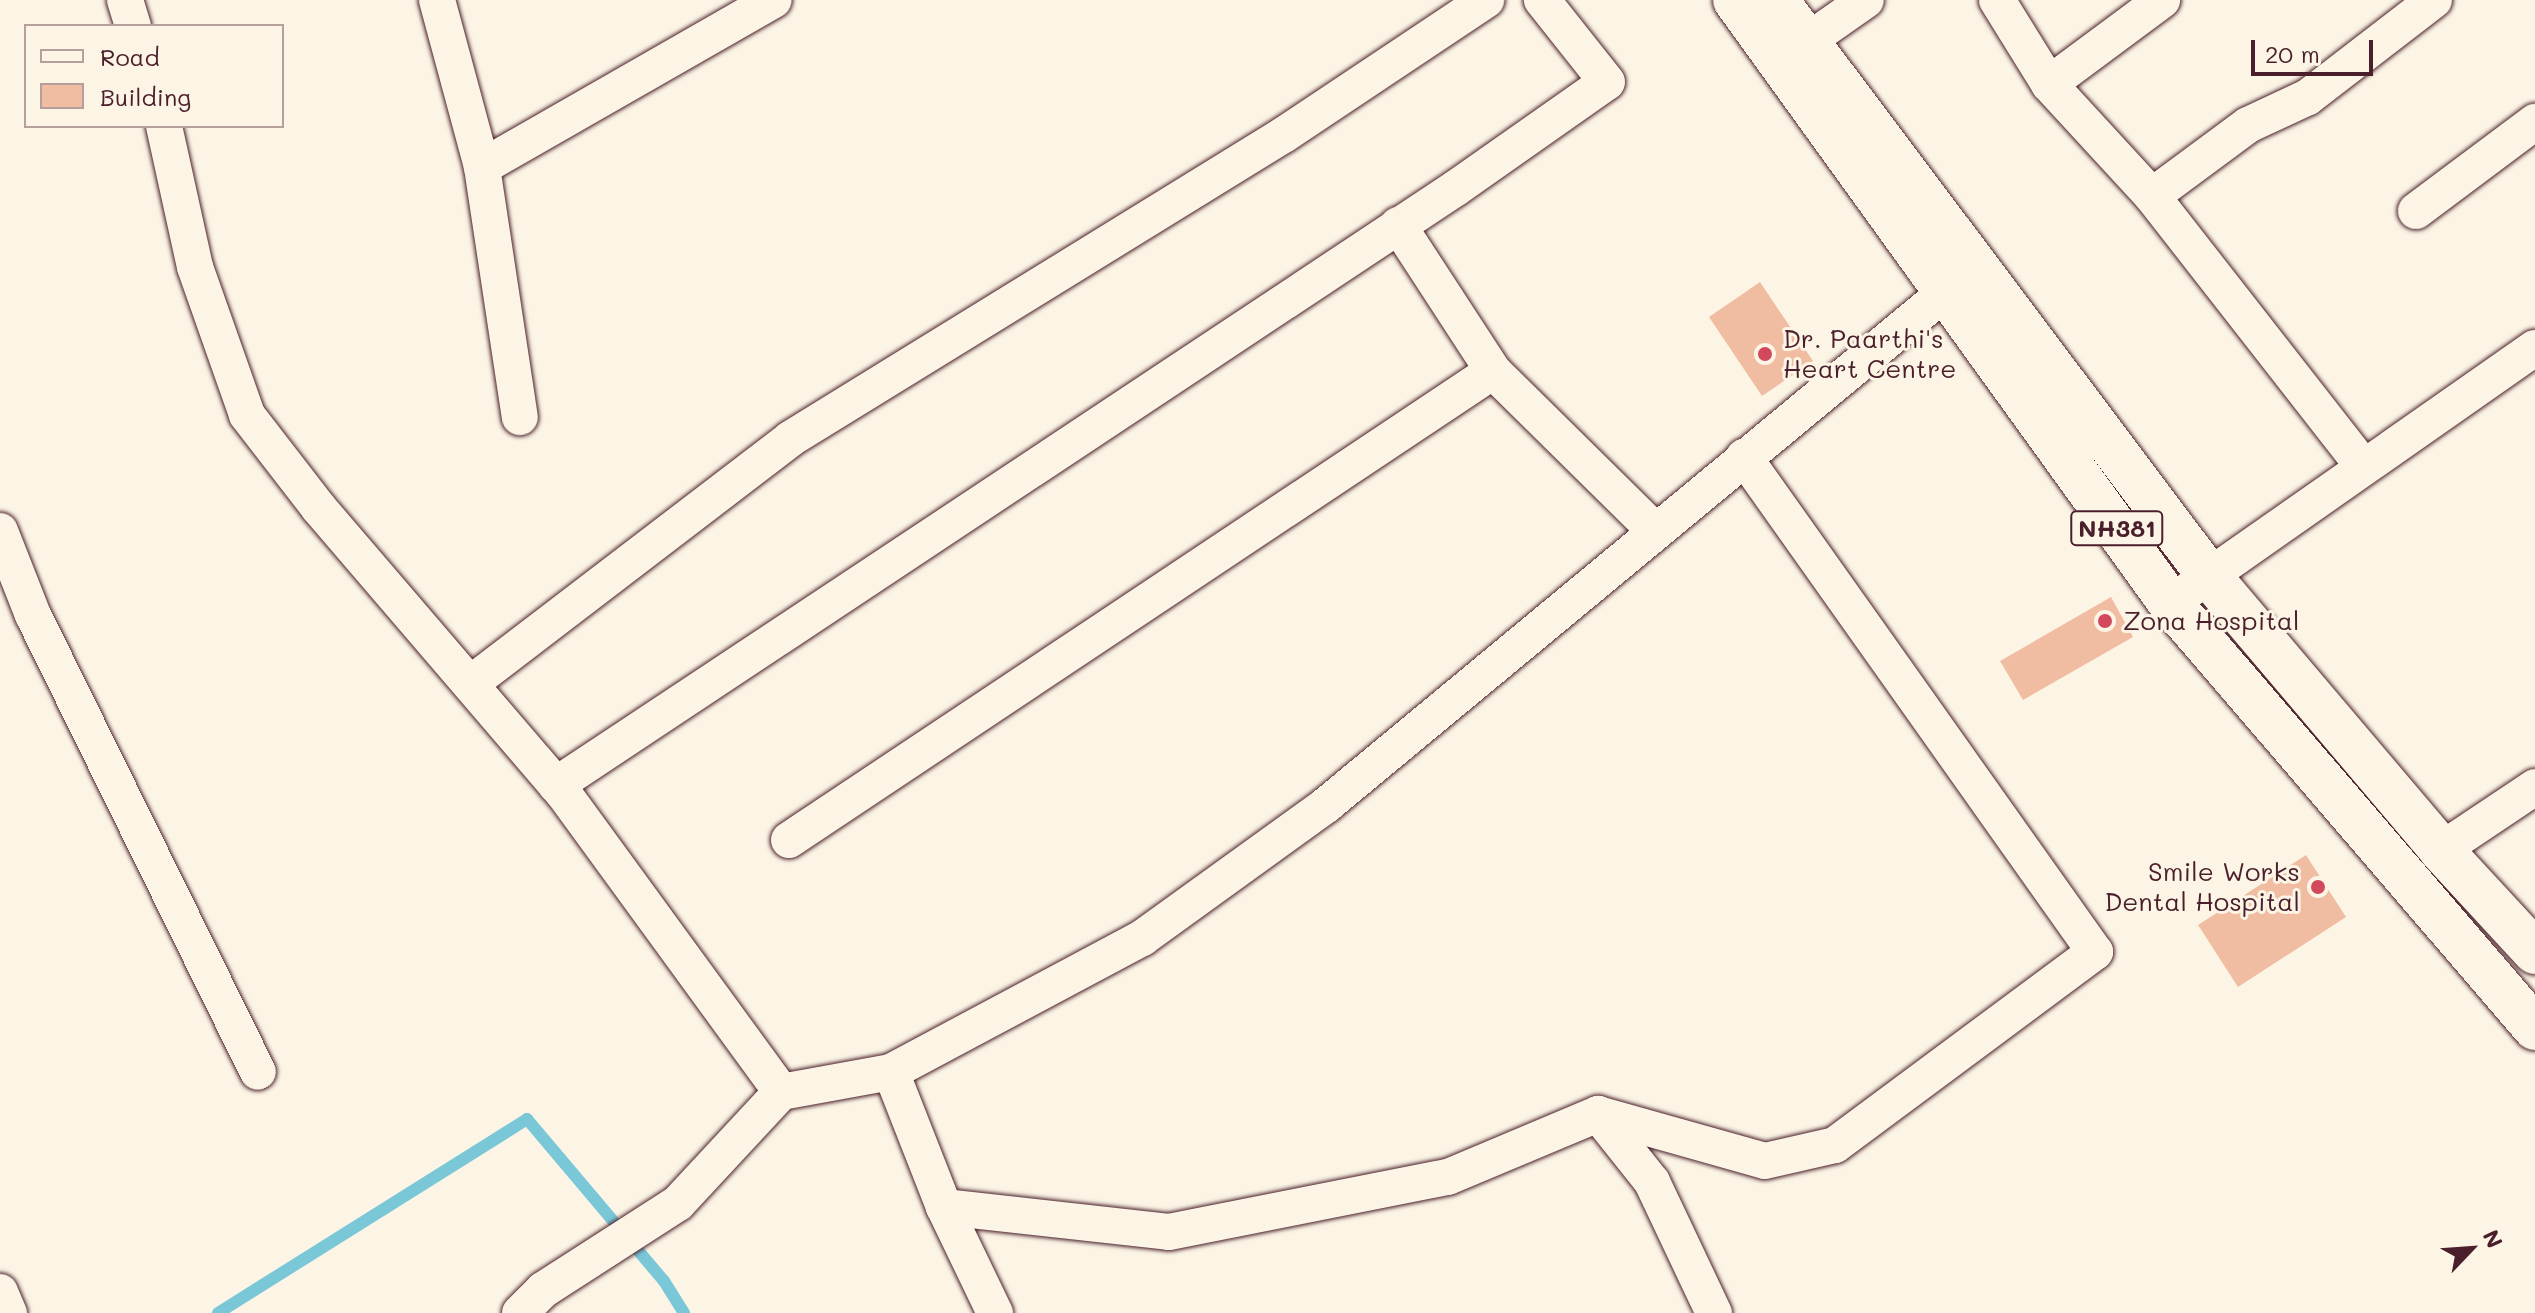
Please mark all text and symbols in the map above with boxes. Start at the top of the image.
legend [24,24,284,128]
scale bar [2255,24,2377,74]
text: 20 m [2265,38,2320,69]
text: Road [100,41,160,72]
text: Building [100,81,191,112]
place label: Dr. Paarthi's Heart Centre [1783,323,1956,384]
marker: Dr. Paarthi's Heart Centre [1754,343,1776,365]
road number: NH381 [2069,508,2165,548]
place label: Zona Hospital [2123,605,2300,637]
marker: Zona Hospital [2094,610,2116,632]
place label: Smile Works Dental Hospital [2104,856,2300,918]
marker: Smile Works Dental Hospital [2307,876,2329,898]
north arrow [2431,1209,2511,1289]
text: N [2477,1225,2510,1252]

